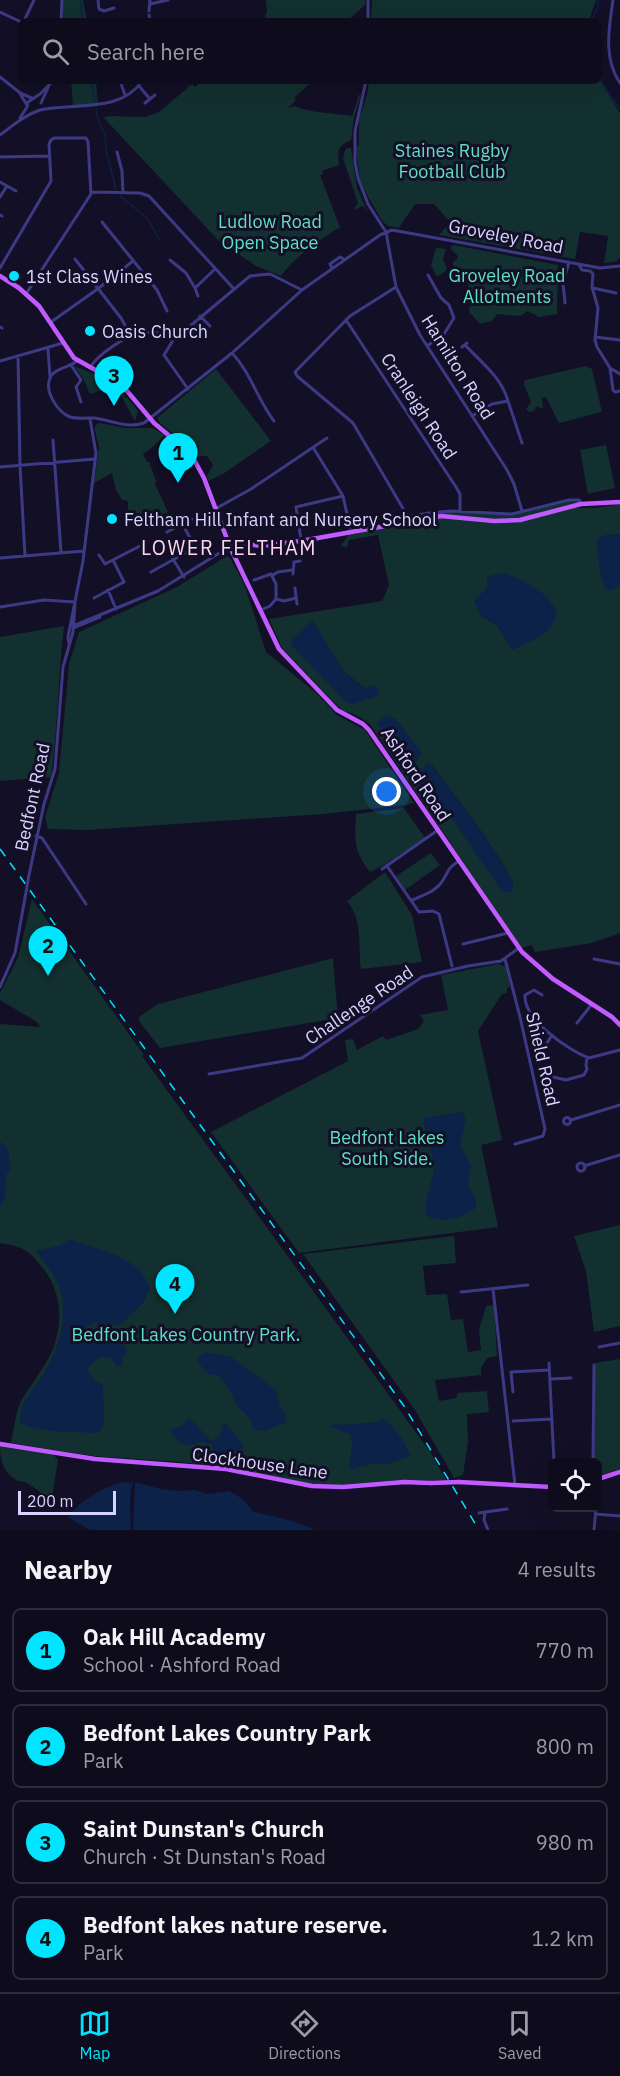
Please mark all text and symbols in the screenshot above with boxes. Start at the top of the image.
search box [18,18,602,84]
icon: search [39,35,72,68]
text: Search here [87,37,205,66]
park label: Staines Rugby Football Club [395,139,509,183]
park label: Ludlow Road Open Space [218,210,322,254]
street label: Groveley Road [446,214,566,258]
park label: Groveley Road Allotments [449,264,565,308]
place label: 1st Class Wines [26,265,153,288]
marker: 1st Class Wines [7,269,21,283]
street label: Hamilton Road [417,310,499,424]
place label: Oasis Church [102,320,208,343]
marker: Oasis Church [83,324,97,338]
street label: Cranleigh Road [376,348,462,464]
pin: 3 [94,356,134,406]
pin: 1 [158,434,198,483]
place label: Feltham Hill Infant and Nursery School [124,508,437,531]
marker: Feltham Hill Infant and Nursery School [105,512,119,526]
district label: LOWER FELTHAM [141,534,317,561]
street label: Ashford Road [376,722,456,826]
street label: Bedfont Road [9,741,55,853]
your location [372,777,401,806]
pin: 2 [28,926,68,976]
street label: Challenge Road [300,960,418,1050]
street label: Shield Road [521,1010,565,1108]
park label: Bedfont Lakes South Side. [329,1126,445,1170]
pin: 4 [156,1264,195,1314]
park label: Bedfont Lakes Country Park. [72,1323,300,1346]
street label: Clockhouse Lane [191,1442,329,1484]
map controls [548,1458,602,1512]
button: locate [548,1458,602,1512]
scale bar [18,1488,116,1516]
text: 200 m [27,1491,74,1511]
text: Nearby [24,1552,112,1586]
text: 4 results [518,1556,596,1583]
text: Oak Hill Academy [83,1622,266,1651]
text: 1 [40,1637,52,1664]
text: 770 m [536,1637,594,1664]
text: School · Ashford Road [83,1651,281,1678]
text: Bedfont Lakes Country Park [83,1718,371,1747]
text: 2 [40,1733,52,1760]
text: 800 m [536,1733,594,1760]
text: Park [83,1747,123,1774]
text: Saint Dunstan's Church [83,1814,324,1843]
text: 3 [40,1829,52,1856]
text: 980 m [536,1829,594,1856]
text: Church · St Dunstan's Road [83,1843,326,1870]
text: Bedfont lakes nature reserve. [83,1910,388,1939]
text: 4 [40,1925,52,1952]
text: 1.2 km [532,1925,594,1952]
text: Park [83,1939,123,1966]
tab: Map [78,2007,111,2063]
tab: Directions [268,2007,341,2063]
tab: Saved [498,2007,542,2063]

